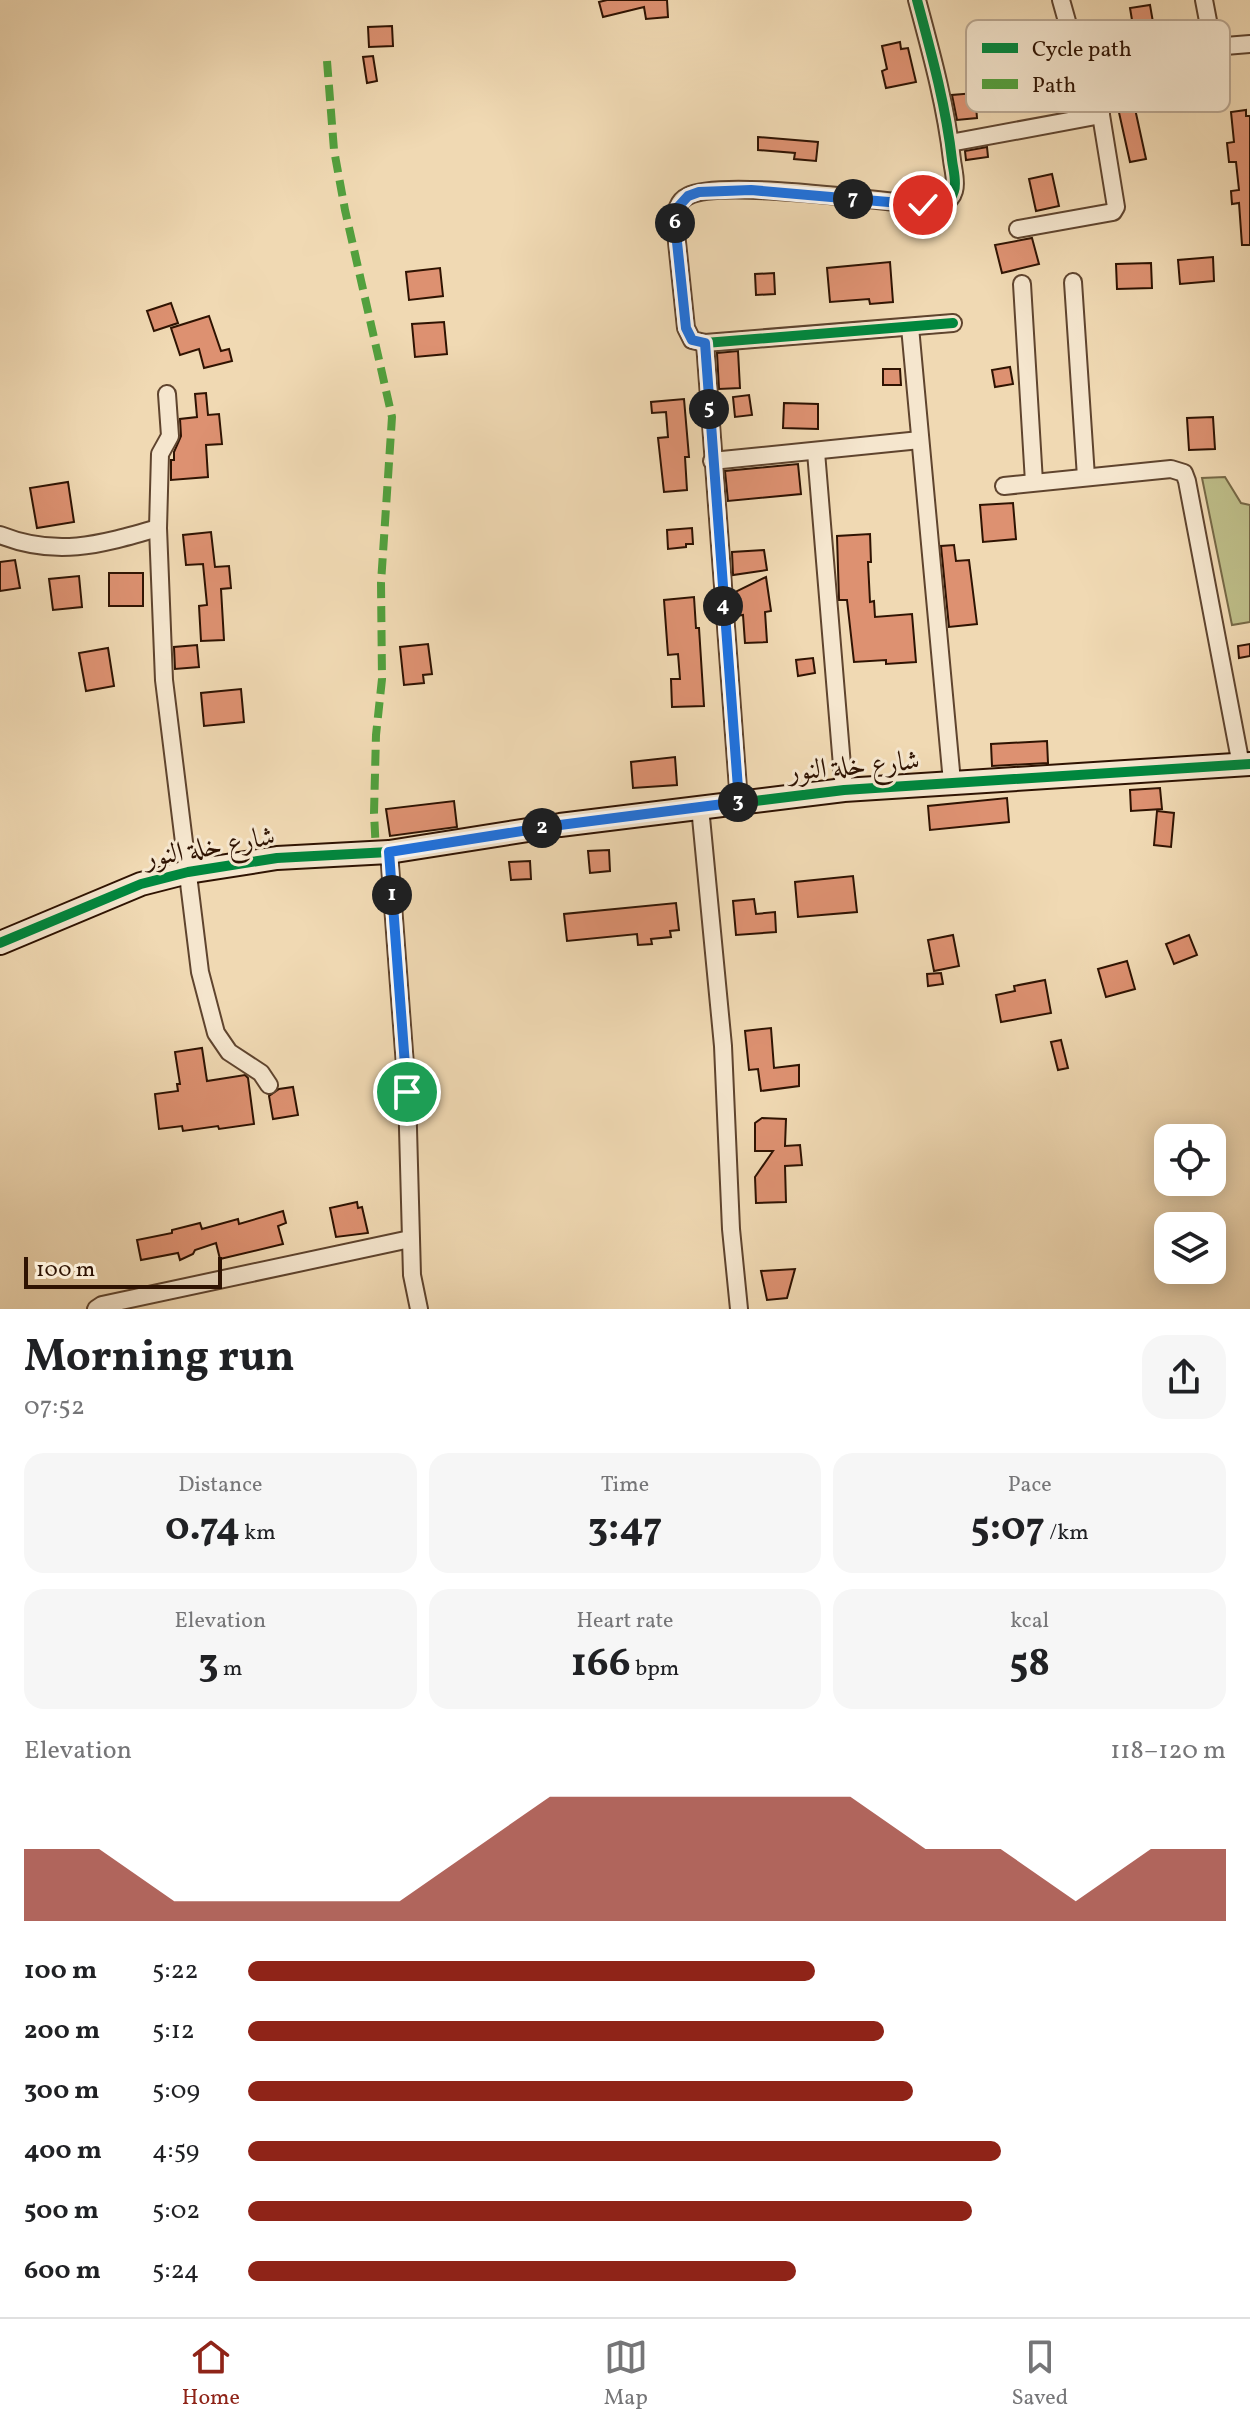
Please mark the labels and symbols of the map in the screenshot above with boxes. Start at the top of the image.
legend [966,20,1230,112]
text: Cycle path [1032,35,1132,66]
text: Path [1032,71,1076,102]
pin [889,171,957,239]
pin: 7 [833,179,873,219]
pin: 6 [655,203,695,243]
pin: 5 [689,389,729,429]
pin: 4 [703,586,743,626]
street label: شارع خلة النور [784,742,922,794]
pin: 3 [718,782,758,822]
pin: 2 [522,808,562,848]
street label: شارع خلة النور [139,817,279,881]
pin: 1 [372,875,412,915]
pin [373,1058,441,1126]
scale bar [24,1253,222,1289]

